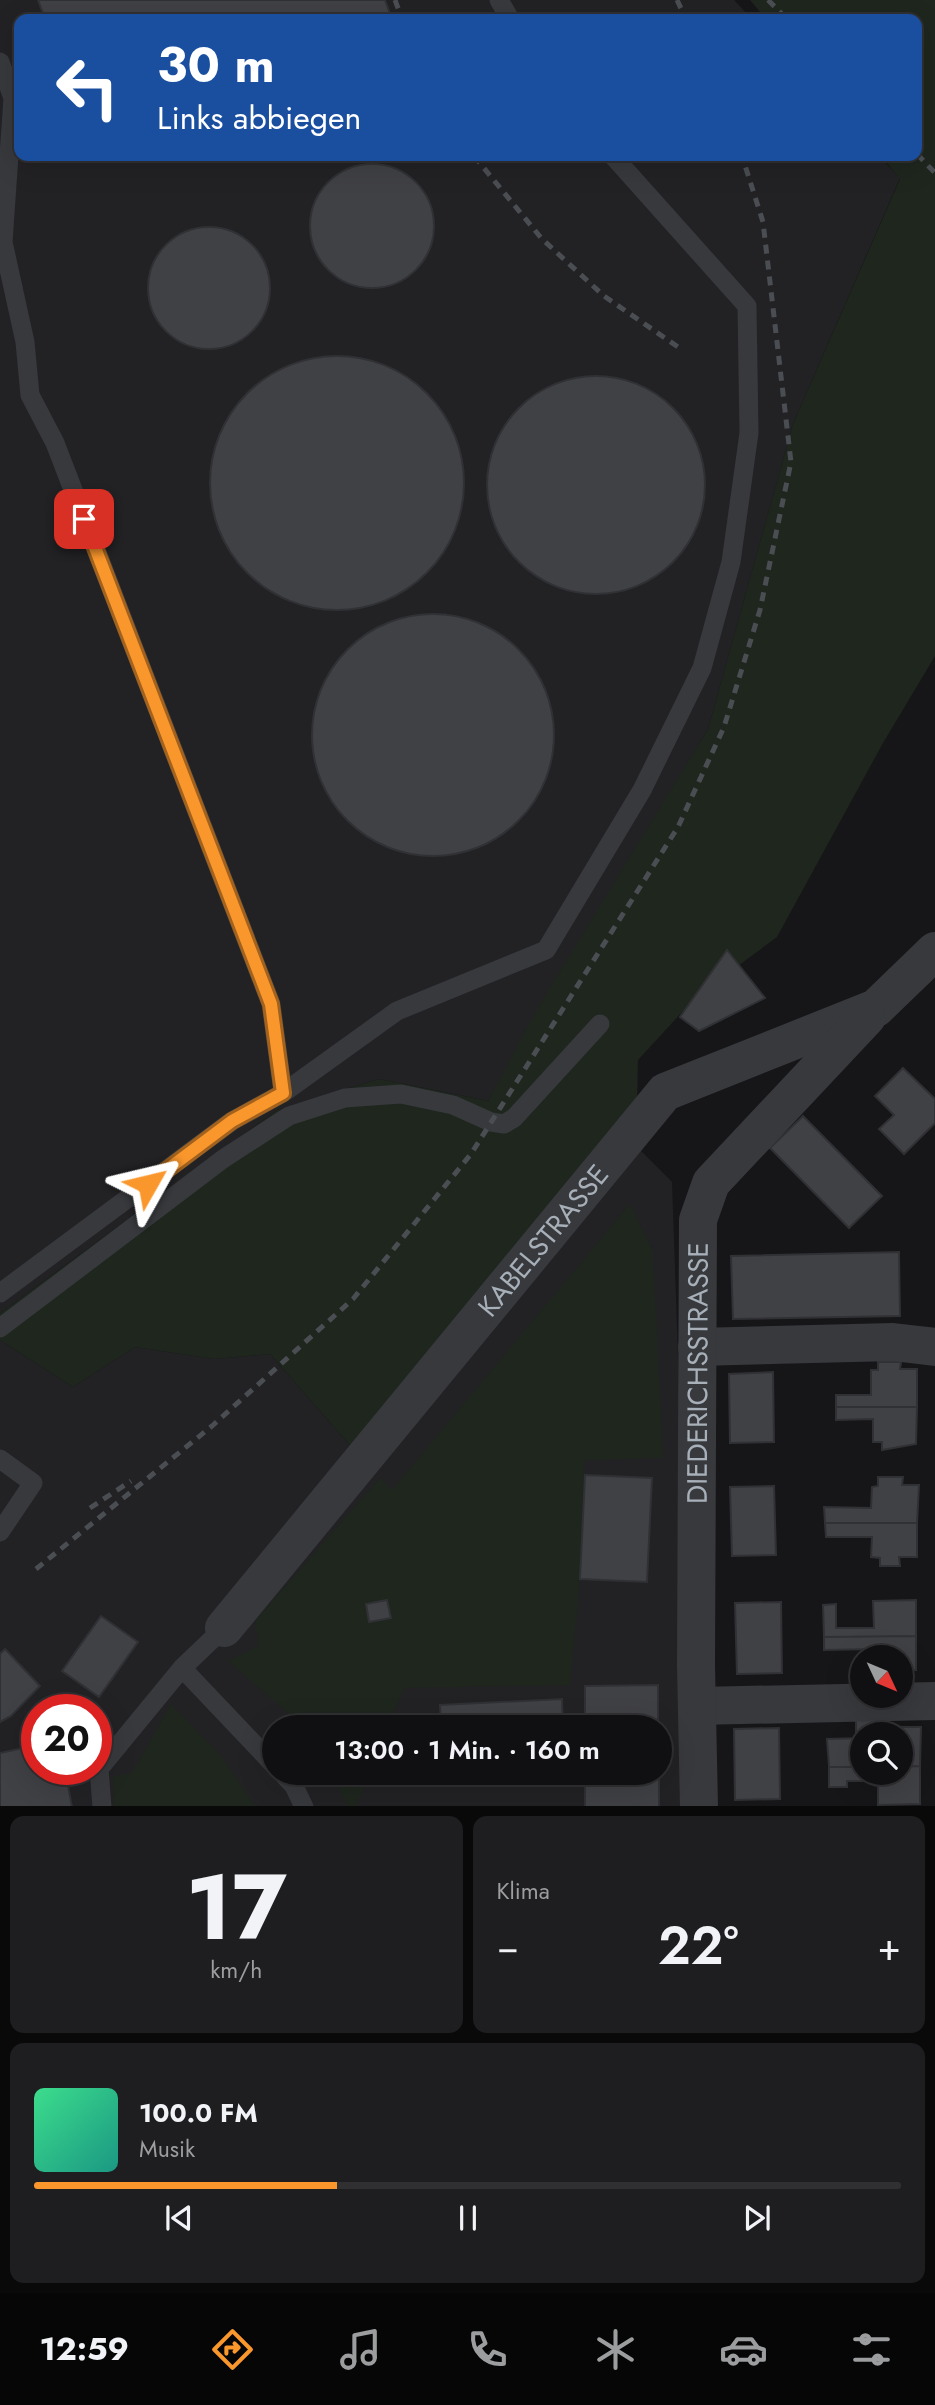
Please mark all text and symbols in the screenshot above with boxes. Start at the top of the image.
text: 30 m [157,30,275,100]
icon: left [42,42,133,133]
text: Links abbiegen [157,95,361,141]
pin [54,489,114,549]
icon: arrive [65,500,103,538]
position arrow [111,1147,185,1221]
street label: KABELSTRASSE [468,1156,618,1326]
street label: DIEDERICHSSTRASSE [677,1242,719,1504]
north arrow [850,1645,914,1708]
map controls [850,1645,913,1785]
speed limit sign: 20 [21,1694,112,1785]
button: search [850,1722,913,1785]
text: 13:00 · 1 Min. · 160 m [334,1731,600,1769]
text: 17 [186,1842,287,1973]
text: Klima [497,1874,550,1908]
text: 22° [658,1908,739,1984]
text: − [497,1919,519,1974]
text: + [878,1919,901,1974]
text: km/h [210,1953,262,1987]
text: 100.0 FM [139,2094,258,2132]
text: Musik [139,2132,195,2166]
icon: previous [160,2199,198,2237]
icon: pause [449,2199,487,2237]
icon: next [738,2199,776,2237]
icon: directions [208,2325,257,2374]
icon: music [336,2325,385,2374]
icon: phone [463,2325,512,2374]
icon: climate [591,2325,640,2374]
icon: car [719,2325,768,2374]
icon: filters [847,2325,896,2374]
text: 12:59 [39,2326,129,2372]

